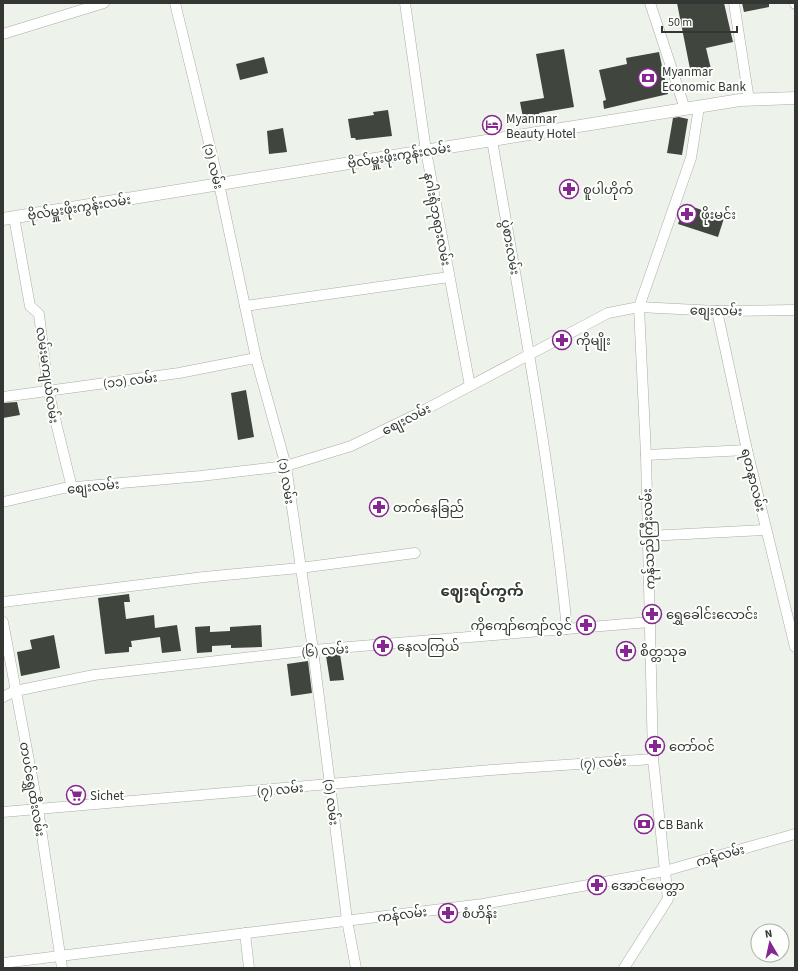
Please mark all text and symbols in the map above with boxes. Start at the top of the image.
scale bar [662,8,737,34]
text: 50 m [668,14,692,31]
place label: Myanmar Economic Bank [662,63,746,96]
bank icon: Myanmar Economic Bank [637,67,659,89]
place label: Myanmar Beauty Hotel [506,110,576,143]
hotel icon: Myanmar Beauty Hotel [481,114,503,136]
street label: ဗိုလ်မှူးဖိုးကွန်းလမ်း [346,139,452,174]
street label: (၁) လမ်း [199,141,227,191]
street label: နဂါးရုံဘုရားလမ်း [418,171,455,268]
pharmacy icon: စူပါဟိုက် [558,178,580,200]
place label: စူပါဟိုက် [583,181,633,200]
street label: ဗိုလ်မှူးဖိုးကွန်းလမ်း [26,191,132,226]
pharmacy icon: ဖိုးမင်း [676,203,698,225]
place label: ဖိုးမင်း [701,206,736,225]
street label: ပွဲစားလမ်း [495,218,524,276]
street label: စျေးလမ်း [690,302,742,321]
street label: လမ်းမကျယ်လမ်း [30,326,63,425]
pharmacy icon: ကိုမျိုး [551,329,573,351]
place label: ကိုမျိုး [576,332,611,351]
street label: (၁၁) လမ်း [102,369,158,393]
street label: စျေးလမ်း [379,400,434,441]
street label: ရတနာလမ်း [735,447,770,514]
street label: (၁) လမ်း [273,457,299,506]
street label: စျေးလမ်း [66,475,120,500]
street label: ကုန်သည်ကြီးလမ်း [638,488,661,590]
pharmacy icon: တက်နေခြည် [368,496,390,518]
place label: တက်နေခြည် [393,499,464,518]
district label: ဈေးရပ်ကွက် [440,581,524,603]
pharmacy icon: ရွှေခေါင်းလောင်း [641,603,663,625]
place label: ရွှေခေါင်းလောင်း [666,606,758,625]
pharmacy icon: ကိုကျော်ကျော်လွင် [575,614,597,636]
place label: ကိုကျော်ကျော်လွင် [470,617,572,636]
pharmacy icon: နေလကြယ် [372,635,394,657]
place label: နေလကြယ် [397,638,459,657]
street label: (၆) လမ်း [301,640,350,662]
pharmacy icon: စိတ္တသုခ [615,640,637,662]
place label: စိတ္တသုခ [640,643,687,662]
pharmacy icon: တော်ဝင် [644,735,666,757]
place label: တော်ဝင် [669,738,715,756]
street label: တပင်ရွှေထီးလမ်း [14,740,49,838]
street label: (၇) လမ်း [579,752,627,775]
street label: (၁) လမ်း [319,778,343,826]
street label: (၇) လမ်း [256,779,304,802]
supermarket icon: Sichet [65,784,87,806]
place label: Sichet [90,787,124,805]
bank icon: CB Bank [633,813,655,835]
place label: CB Bank [658,816,704,834]
street label: ကန်လမ်း [694,840,747,872]
pharmacy icon: အောင်မေတ္တာ [586,874,608,896]
place label: အောင်မေတ္တာ [611,877,685,896]
pharmacy icon: စံဟိန်း [437,902,459,924]
street label: ကန်လမ်း [376,903,428,928]
place label: စံဟိန်း [462,905,497,924]
north arrow [750,923,790,963]
text: N [764,926,773,942]

